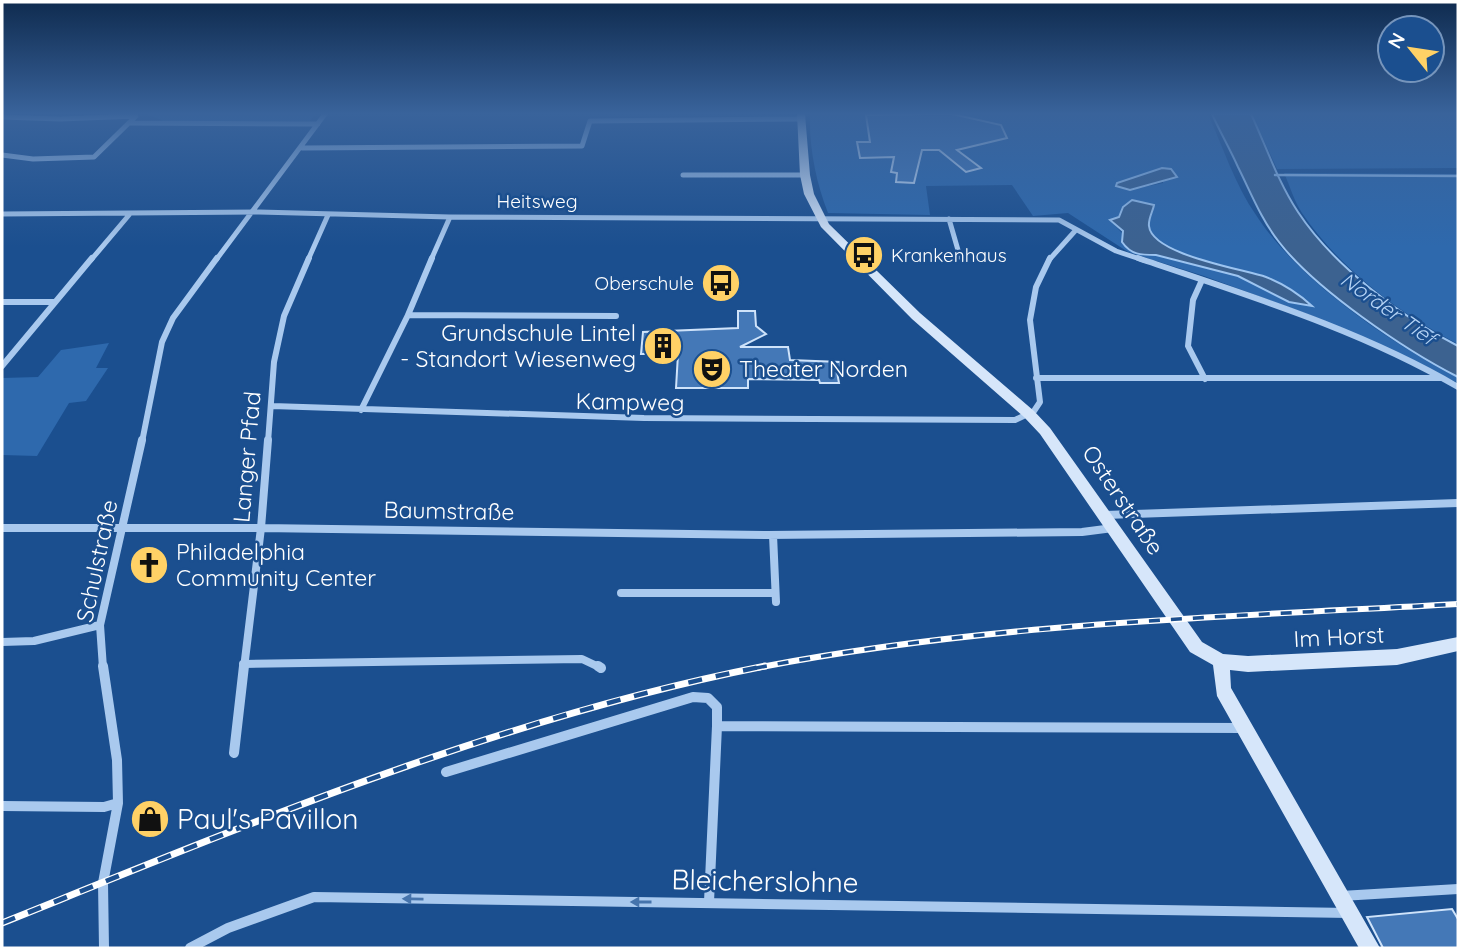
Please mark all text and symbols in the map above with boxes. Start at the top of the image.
north arrow [1376,14,1446,84]
text: N [1382,28,1410,53]
street label: Heitsweg [497,189,578,213]
bus stop icon: Krankenhaus [843,234,885,276]
place label: Krankenhaus [891,243,1007,267]
bus stop icon: Oberschule [700,262,742,304]
water label: Norder Tief [1336,266,1444,353]
place label: Oberschule [595,271,694,295]
place label: Grundschule Lintel - Standort Wiesenweg [400,318,636,373]
building icon: Grundschule Lintel - Standort Wiesenweg [642,325,684,367]
theatre icon: Theater Norden [691,348,733,390]
place label: Theater Norden [739,354,908,383]
street label: Kampweg [575,386,685,417]
street label: Langer Pfad [226,390,267,524]
street label: Osterstraße [1076,439,1171,560]
street label: Baumstraße [383,495,515,526]
street label: Schulstraße [69,497,124,625]
place label: Philadelphia Community Center [176,537,376,592]
church icon: Philadelphia Community Center [128,544,170,586]
street label: Im Horst [1293,620,1385,653]
shop icon: Paul's Pavillon [129,798,171,840]
place label: Paul's Pavillon [177,801,358,836]
street label: Bleicherslohne [671,861,859,900]
one-way arrow [402,893,424,905]
one-way arrow [630,896,652,907]

